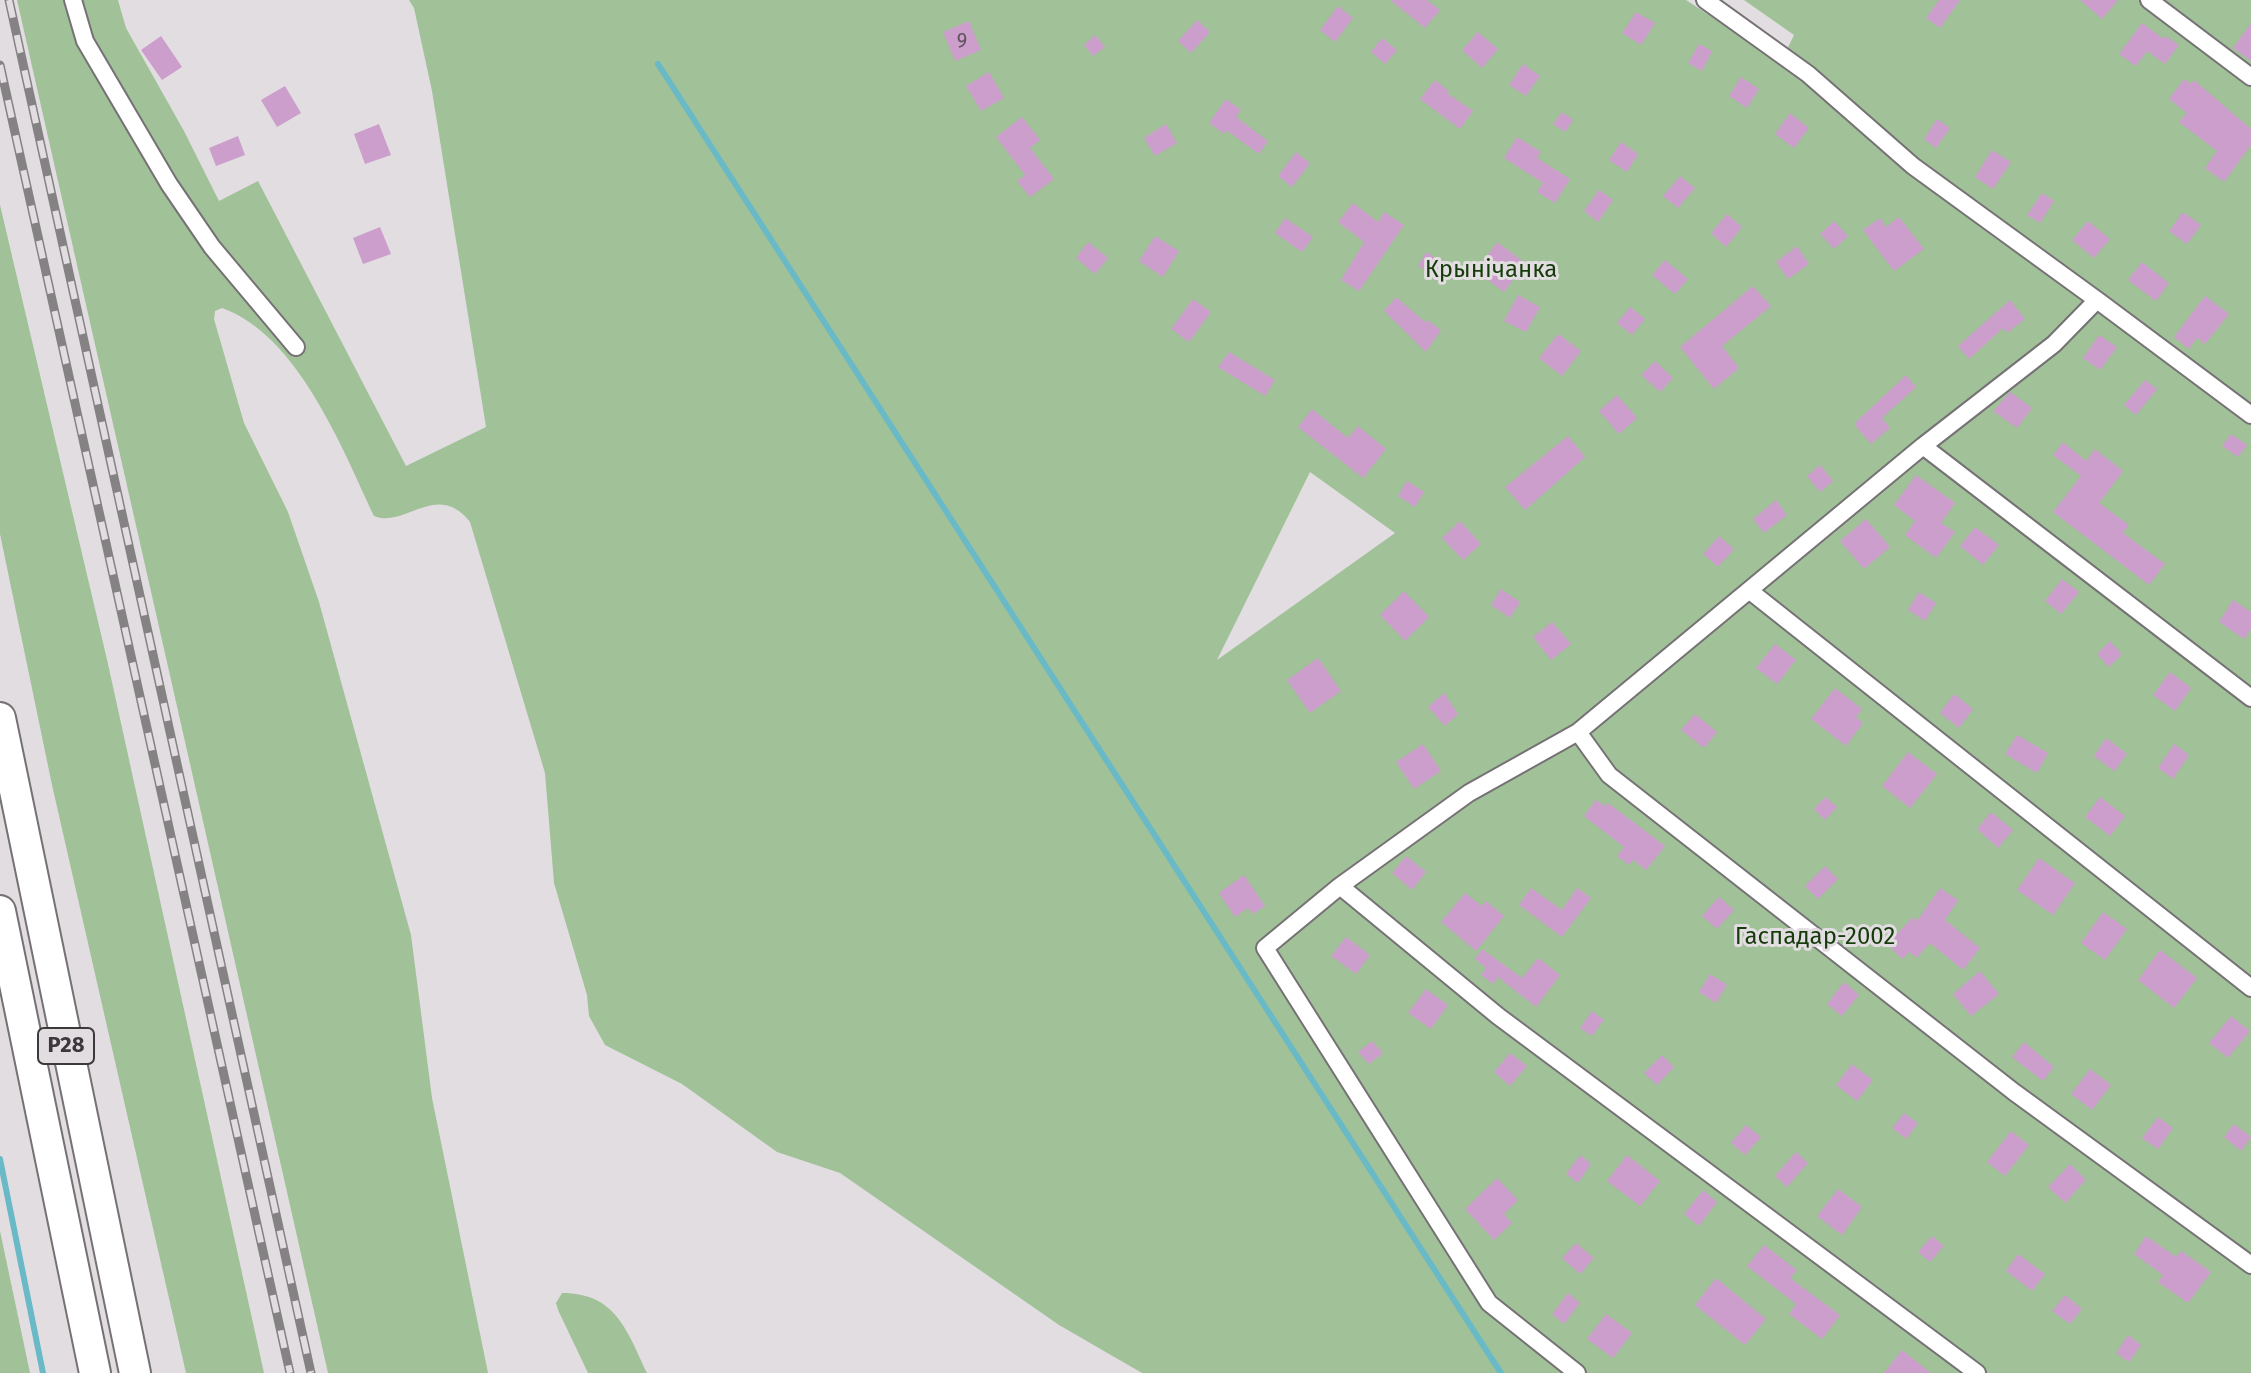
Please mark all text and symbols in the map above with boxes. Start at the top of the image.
house number: 9 [957,29,967,53]
park label: Крынічанка [1425,256,1557,284]
park label: Гаспадар-2002 [1735,923,1895,951]
road number: Р28 [38,1028,94,1064]

